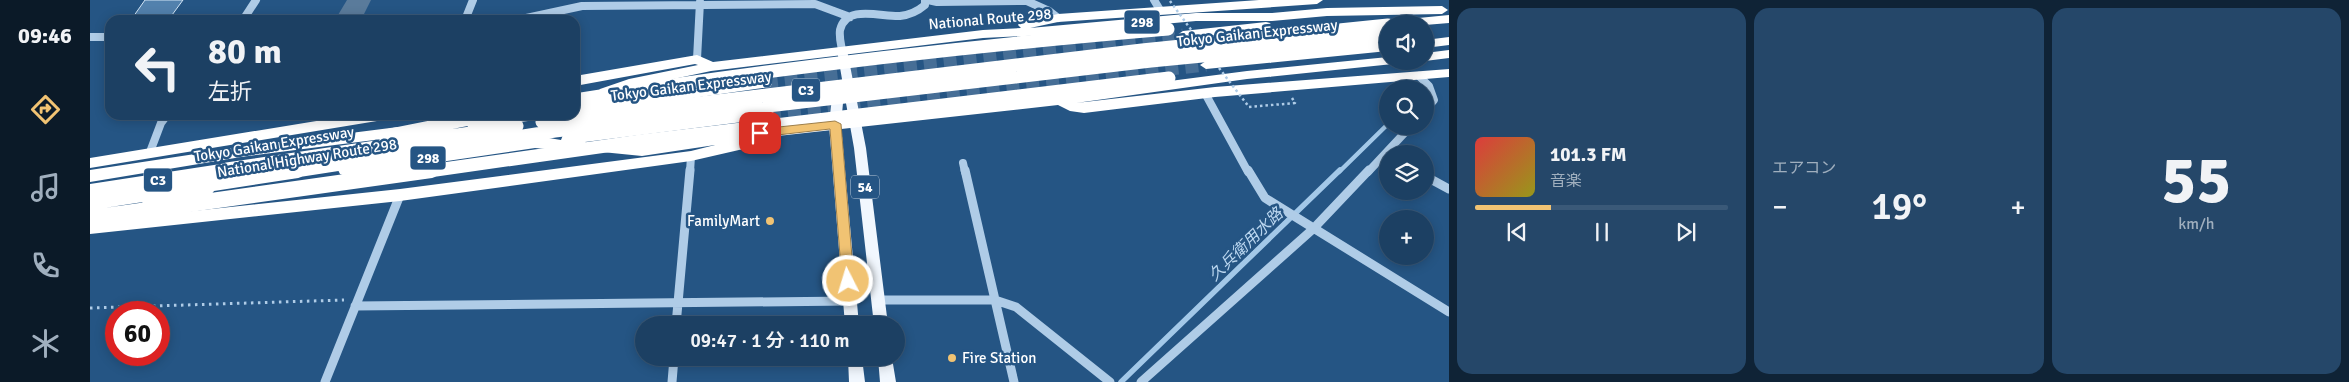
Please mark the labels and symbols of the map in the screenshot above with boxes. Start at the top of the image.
street label: National Route 298 [928,5,1052,33]
road number: 298 [1124,11,1160,34]
street label: Tokyo Gaikan Expressway [1176,16,1338,50]
street label: Tokyo Gaikan Expressway [610,67,772,105]
road number: C3 [792,78,820,102]
pin [739,112,781,154]
street label: Tokyo Gaikan Expressway [193,122,355,166]
street label: National Highway Route 298 [216,135,398,181]
road number: 298 [410,146,446,170]
road number: C3 [144,168,172,192]
road number: 54 [851,176,879,198]
water label: 久兵衛用水路 [1204,203,1289,285]
place label: FamilyMart [687,212,760,230]
marker: FamilyMart [764,215,776,227]
position arrow [821,254,873,306]
speed limit sign: 60 [105,301,170,366]
place label: Fire Station [962,349,1036,367]
marker: Fire Station [946,352,958,364]

